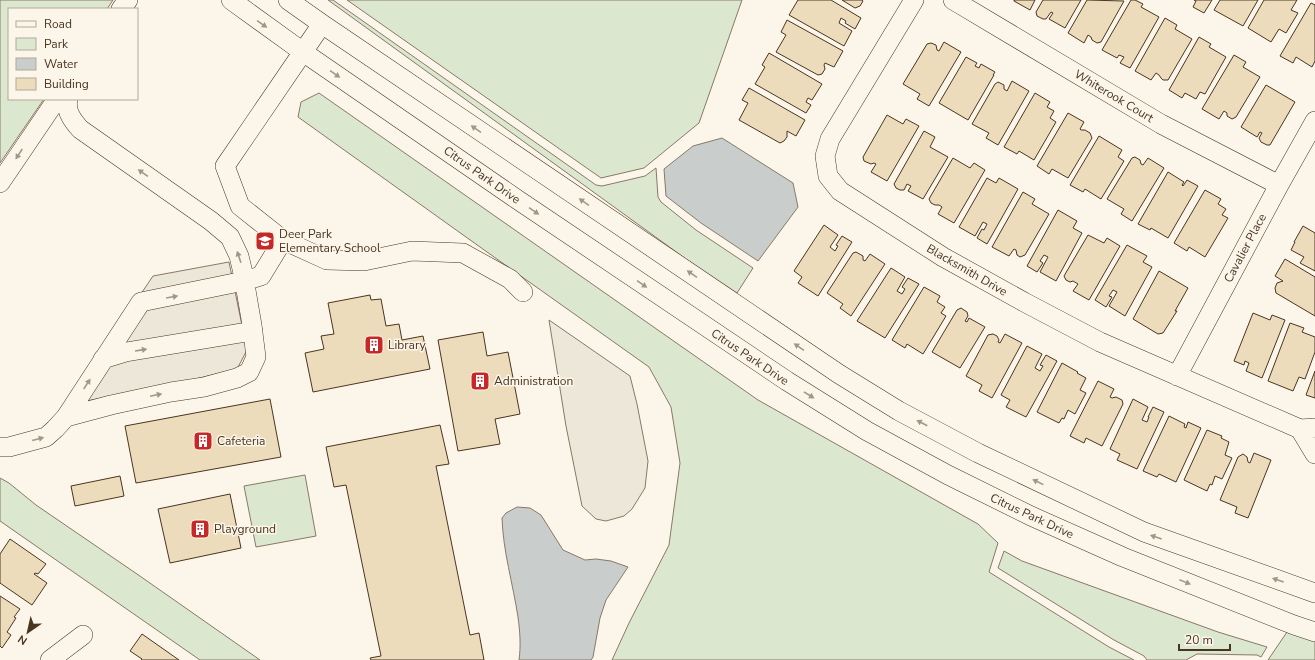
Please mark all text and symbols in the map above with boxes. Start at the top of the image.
legend [8,8,138,100]
text: Road [44,16,72,32]
one-way arrow [256,19,267,28]
text: Park [44,36,69,52]
text: Water [44,56,78,72]
street label: Whiterook Court [1071,66,1157,126]
one-way arrow [330,70,340,78]
text: Building [44,76,89,92]
one-way arrow [471,125,482,133]
street label: Citrus Park Drive [440,143,524,207]
one-way arrow [15,149,23,159]
one-way arrow [138,169,148,177]
one-way arrow [578,198,590,205]
one-way arrow [529,207,540,215]
street label: Cavalier Place [1220,211,1270,285]
place label: Deer Park Elementary School [279,226,381,256]
school or university icon: Deer Park Elementary School [254,230,276,252]
street label: Blacksmith Drive [924,240,1010,300]
one-way arrow [235,251,241,263]
one-way arrow [686,270,697,278]
one-way arrow [637,280,647,288]
one-way arrow [166,293,178,299]
street label: Citrus Park Drive [708,325,792,389]
building icon: Library [363,334,385,356]
place label: Library [388,337,427,353]
one-way arrow [794,343,805,351]
one-way arrow [135,347,148,353]
building icon: Administration [469,370,491,392]
place label: Administration [494,373,573,389]
one-way arrow [83,379,91,389]
one-way arrow [803,391,815,398]
one-way arrow [150,392,162,398]
one-way arrow [916,420,928,426]
building icon: Cafeteria [192,430,214,452]
place label: Cafeteria [217,433,265,449]
one-way arrow [32,436,44,442]
one-way arrow [1032,479,1044,485]
street label: Citrus Park Drive [988,490,1076,542]
building icon: Playground [189,518,211,540]
place label: Playground [214,521,276,537]
one-way arrow [1149,533,1161,539]
one-way arrow [1272,577,1284,583]
one-way arrow [1180,579,1192,585]
north arrow [8,612,48,652]
scale bar [1179,626,1230,652]
text: N [15,631,30,648]
text: 20 m [1185,632,1213,648]

